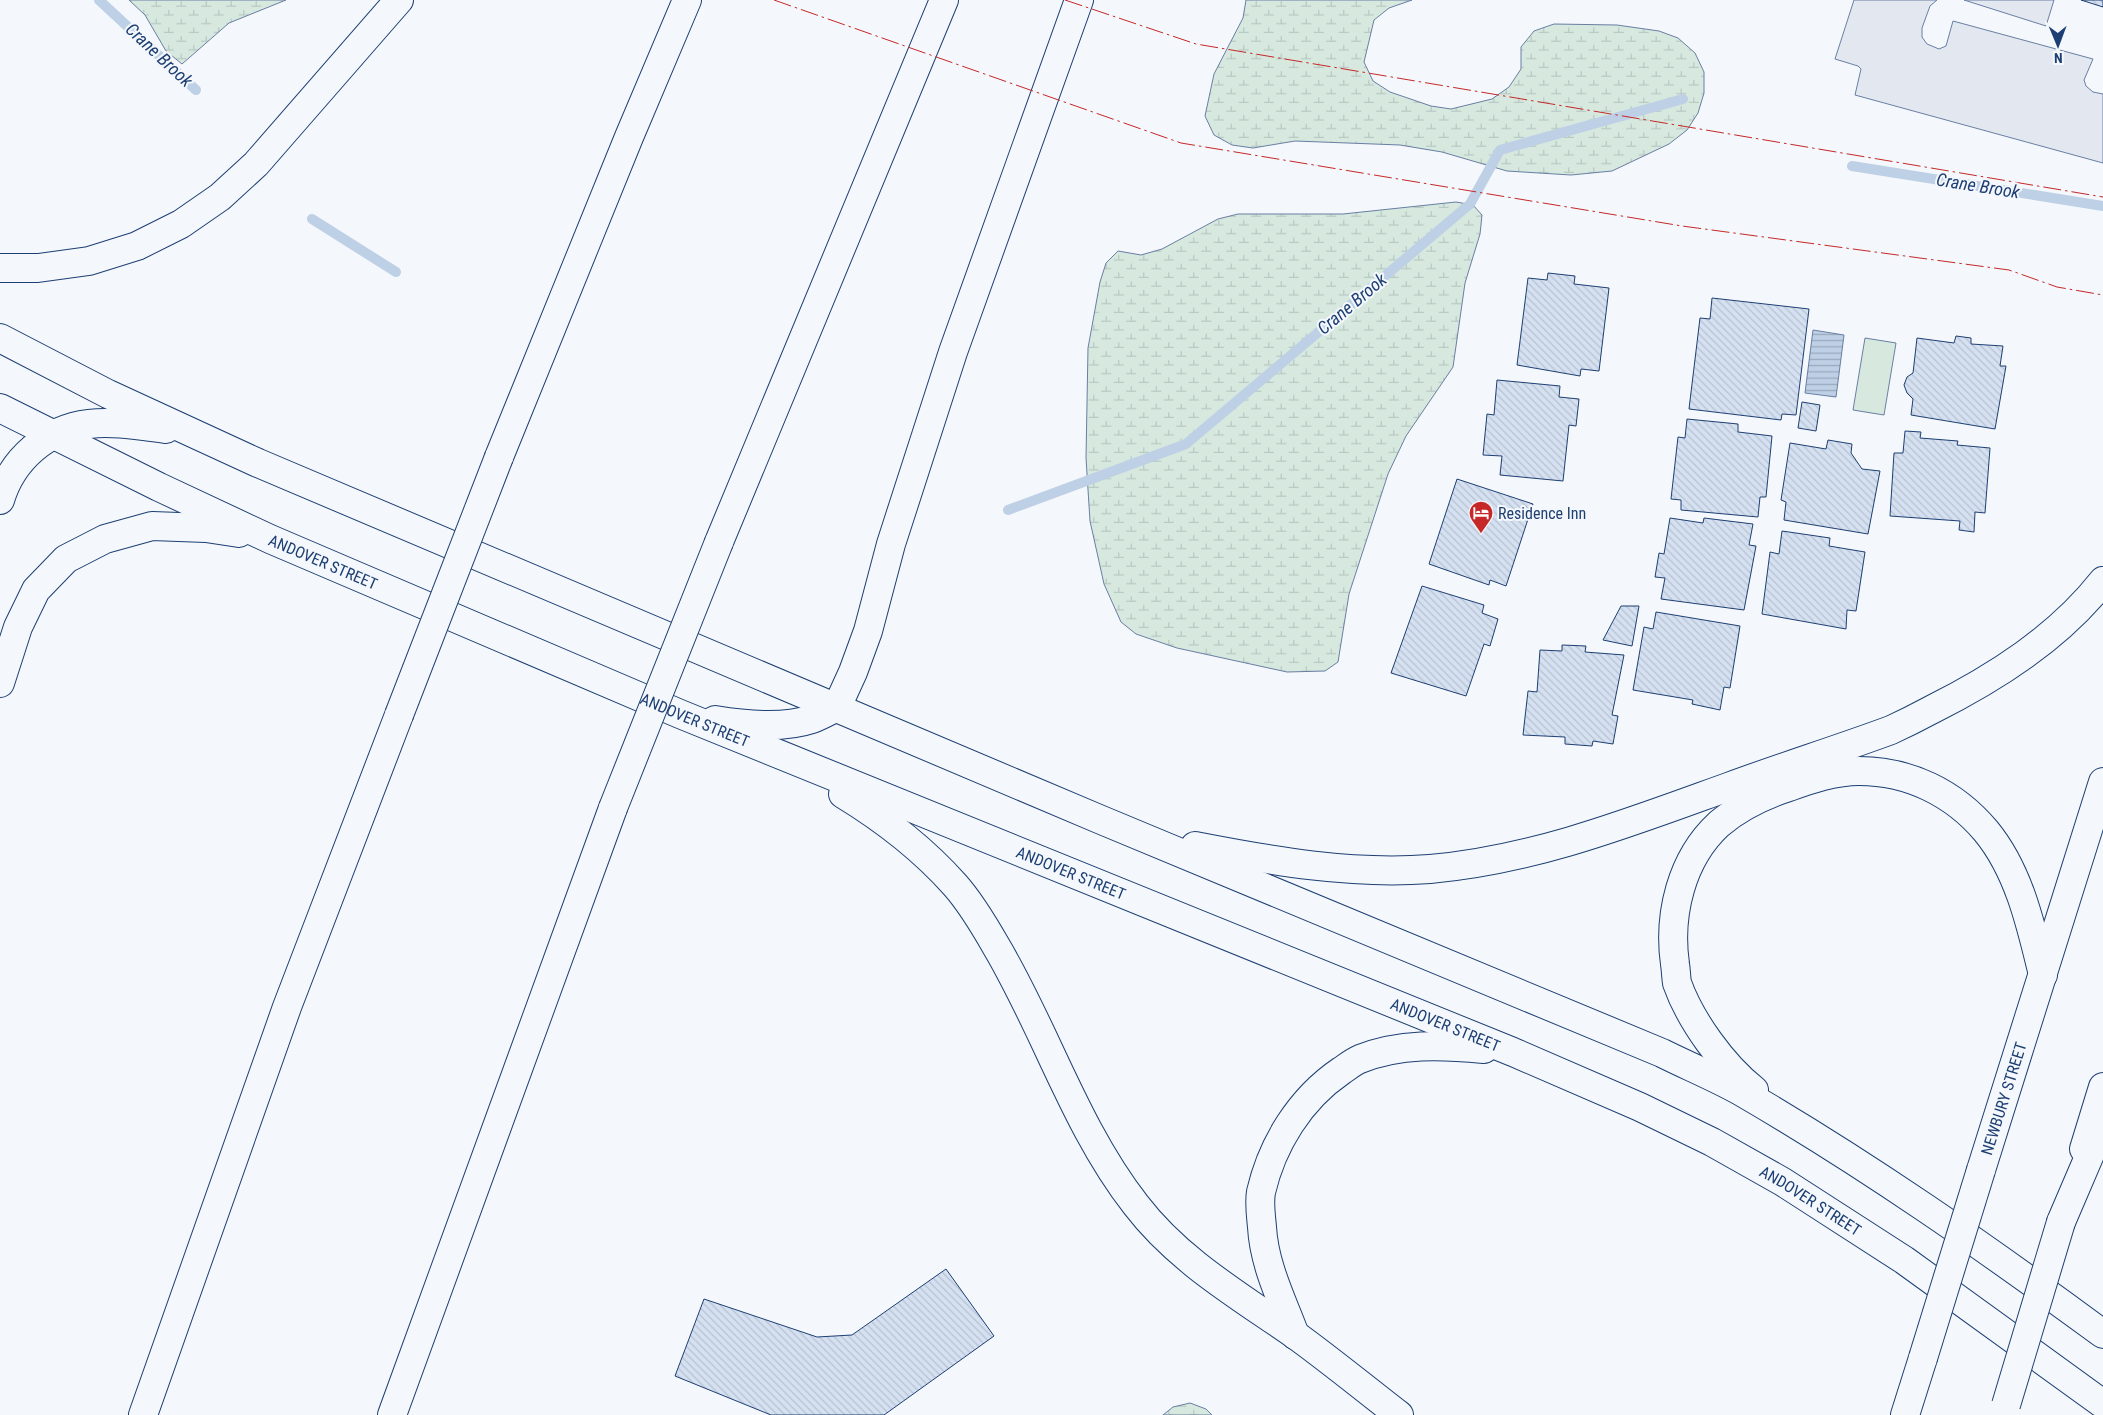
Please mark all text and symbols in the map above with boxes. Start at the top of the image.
water label: Crane Brook [121,18,198,92]
north arrow [2033,20,2083,70]
text: N [2054,50,2063,66]
water label: Crane Brook [1935,169,2022,203]
water label: Crane Brook [1313,268,1391,339]
hotel icon: Residence Inn [1468,500,1494,534]
place label: Residence Inn [1498,504,1586,523]
street label: ANDOVER STREET [266,531,380,594]
street label: ANDOVER STREET [637,689,752,751]
street label: ANDOVER STREET [1013,842,1128,904]
street label: ANDOVER STREET [1388,994,1503,1056]
street label: NEWBURY STREET [1977,1040,2031,1157]
street label: ANDOVER STREET [1756,1162,1865,1240]

